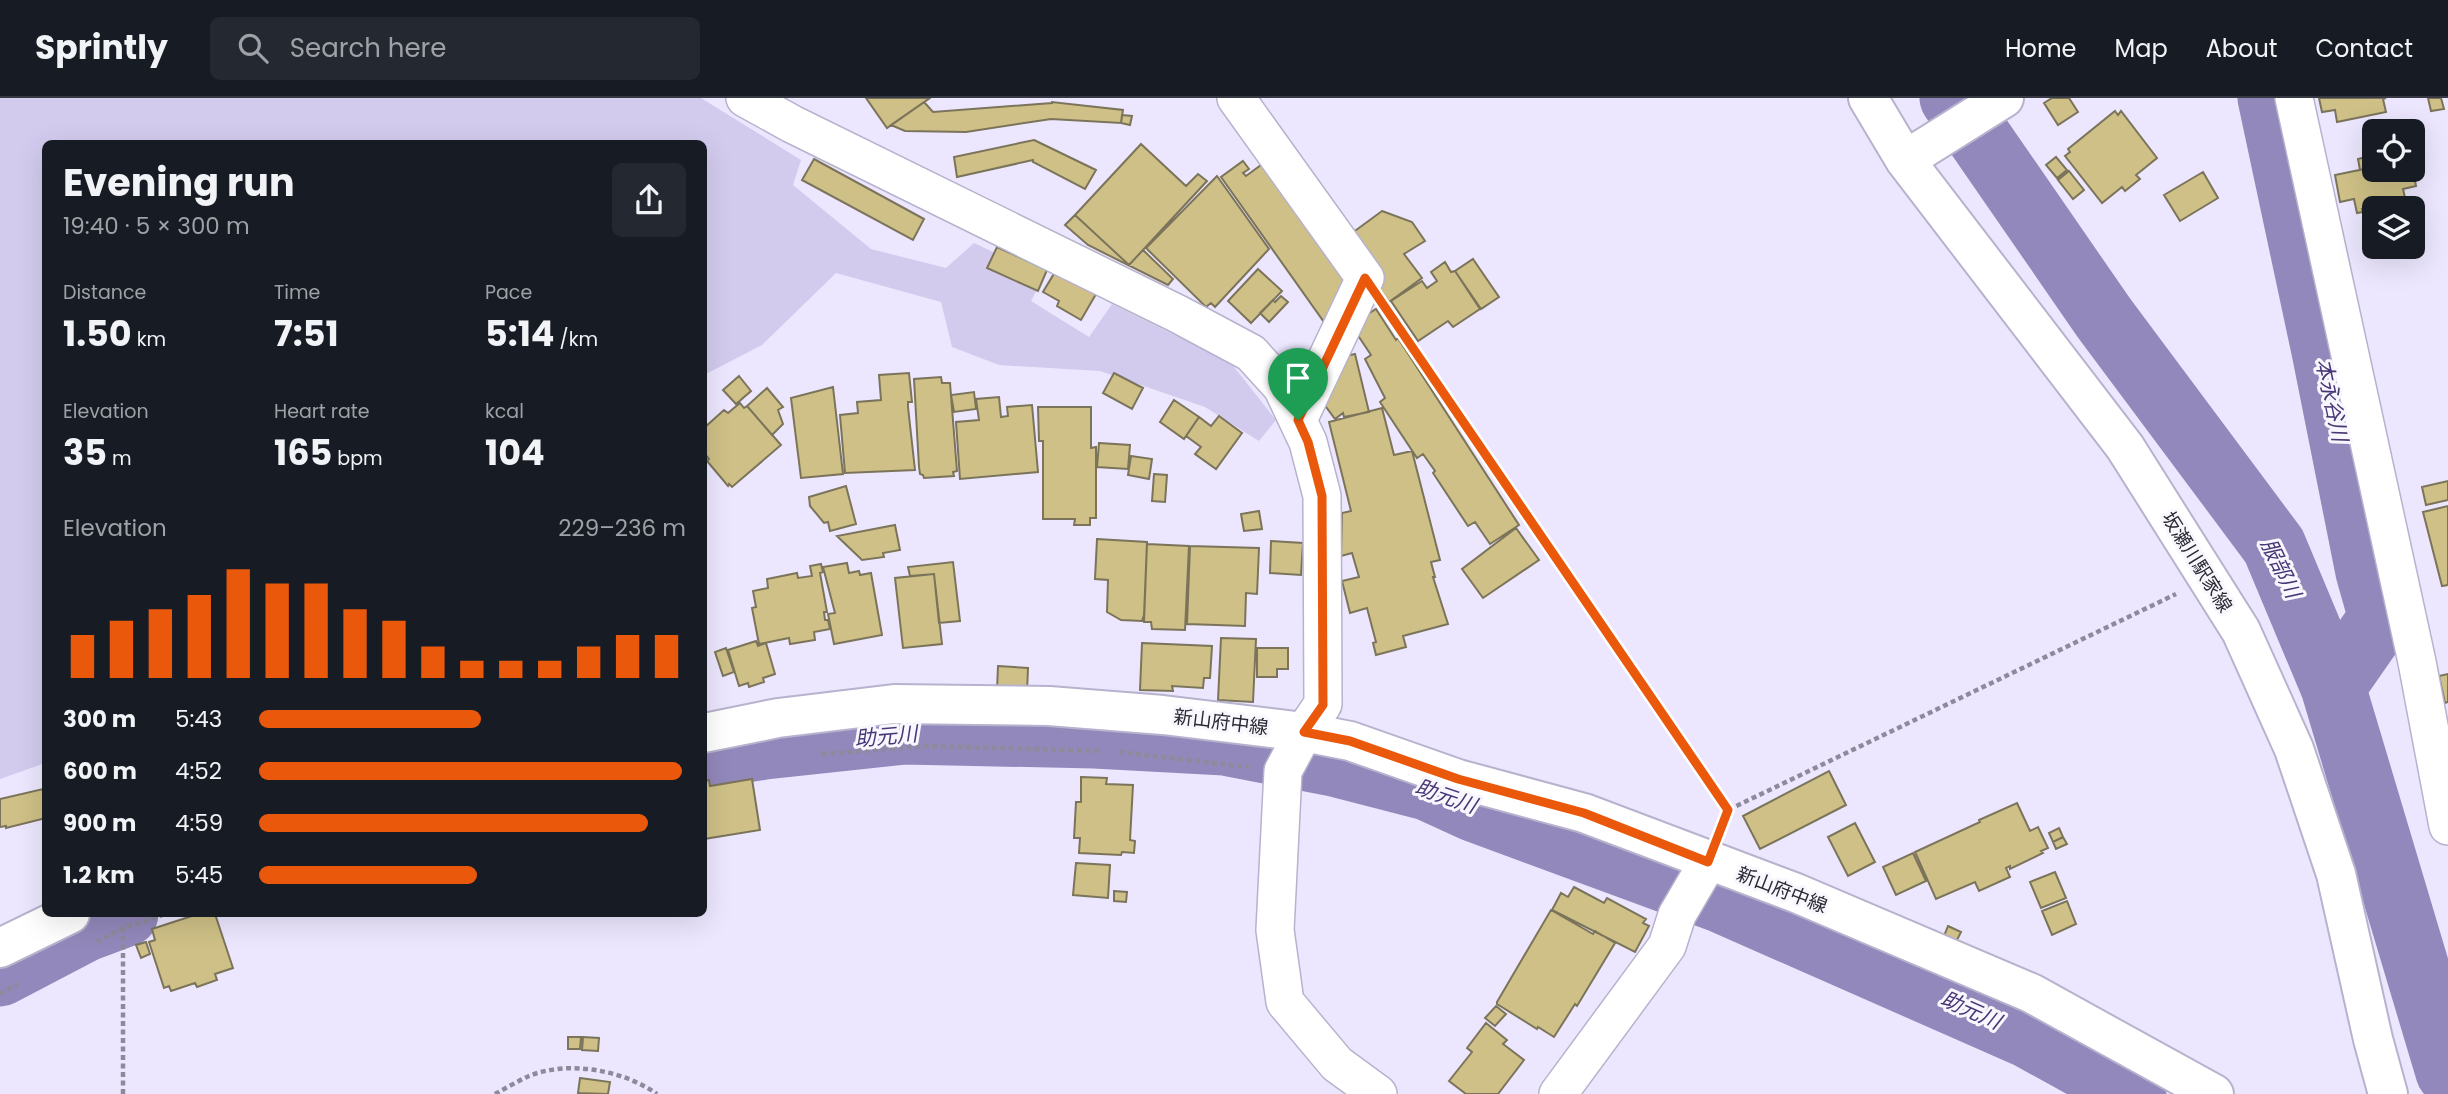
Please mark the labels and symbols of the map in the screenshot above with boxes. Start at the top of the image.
pin [1268,348,1328,420]
water label: 本永谷川 [2309,356,2355,446]
street label: 坂瀬川駅家線 [2155,507,2239,617]
water label: 服部川 [2254,533,2309,604]
street label: 新山府中線 [1172,703,1270,741]
water label: 助元川 [853,719,921,753]
water label: 助元川 [1411,772,1482,821]
street label: 新山府中線 [1733,860,1831,920]
water label: 助元川 [1936,984,2008,1037]

